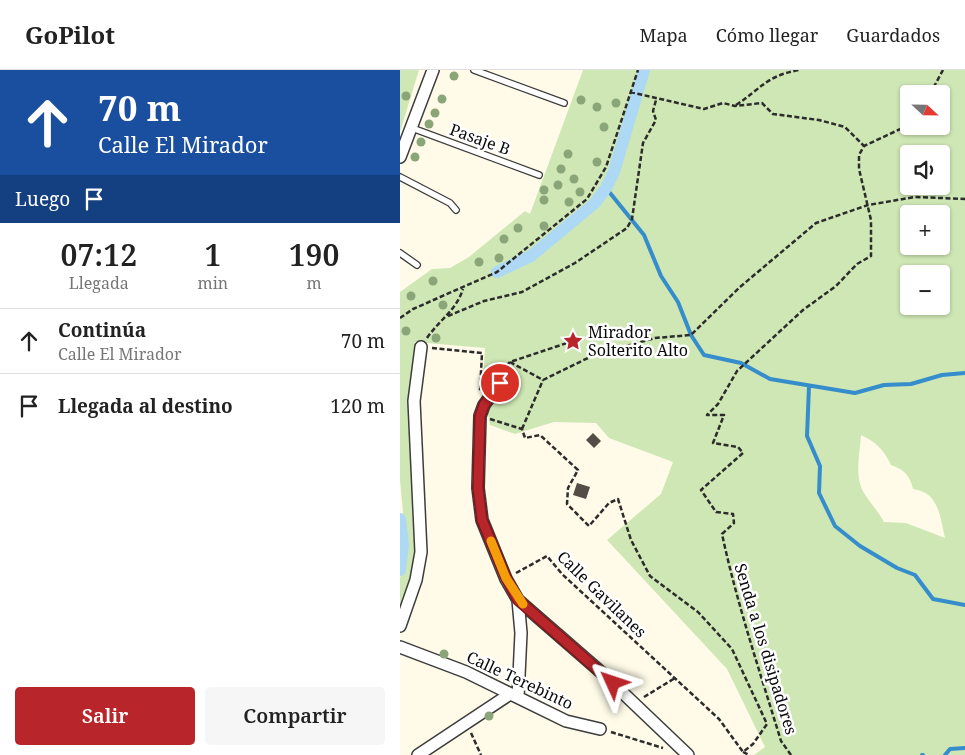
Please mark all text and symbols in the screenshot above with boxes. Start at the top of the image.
text: GoPilot [25,18,115,51]
text: Mapa [640,23,688,47]
text: Cómo llegar [716,23,818,47]
text: Guardados [846,23,940,47]
text: 70 m [98,84,181,131]
north arrow [900,85,950,135]
map controls [900,85,950,315]
icon: ahead [15,90,80,155]
street label: Pasaje B [447,118,513,160]
text: Calle El Mirador [98,129,268,159]
button: sound [900,145,950,195]
icon: arrive [80,185,108,213]
text: Luego [15,186,70,212]
button: + [900,205,950,255]
text: 07:12 [61,234,137,275]
text: 1 [204,234,221,275]
text: 190 [289,234,339,275]
button: − [900,265,950,315]
text: Llegada [69,272,129,294]
text: min [198,272,228,294]
text: m [307,272,322,294]
text: Continúa [58,317,146,343]
place label: Mirador Solterito Alto [588,321,688,361]
icon: ahead [15,327,43,355]
text: 70 m [341,328,385,354]
place icon: Mirador Solterito Alto [562,330,584,352]
text: Calle El Mirador [58,343,182,365]
pin [479,362,521,404]
icon: arrive [486,369,514,397]
icon: arrive [15,392,43,420]
text: Llegada al destino [58,393,233,419]
text: 120 m [330,393,385,419]
street label: Calle Gavilanes [553,546,651,642]
street label: Senda a los disipadores [729,561,803,737]
street label: Calle Terebinto [463,646,577,714]
position arrow [586,656,638,708]
button: Salir [15,687,195,745]
button: Compartir [205,687,385,745]

